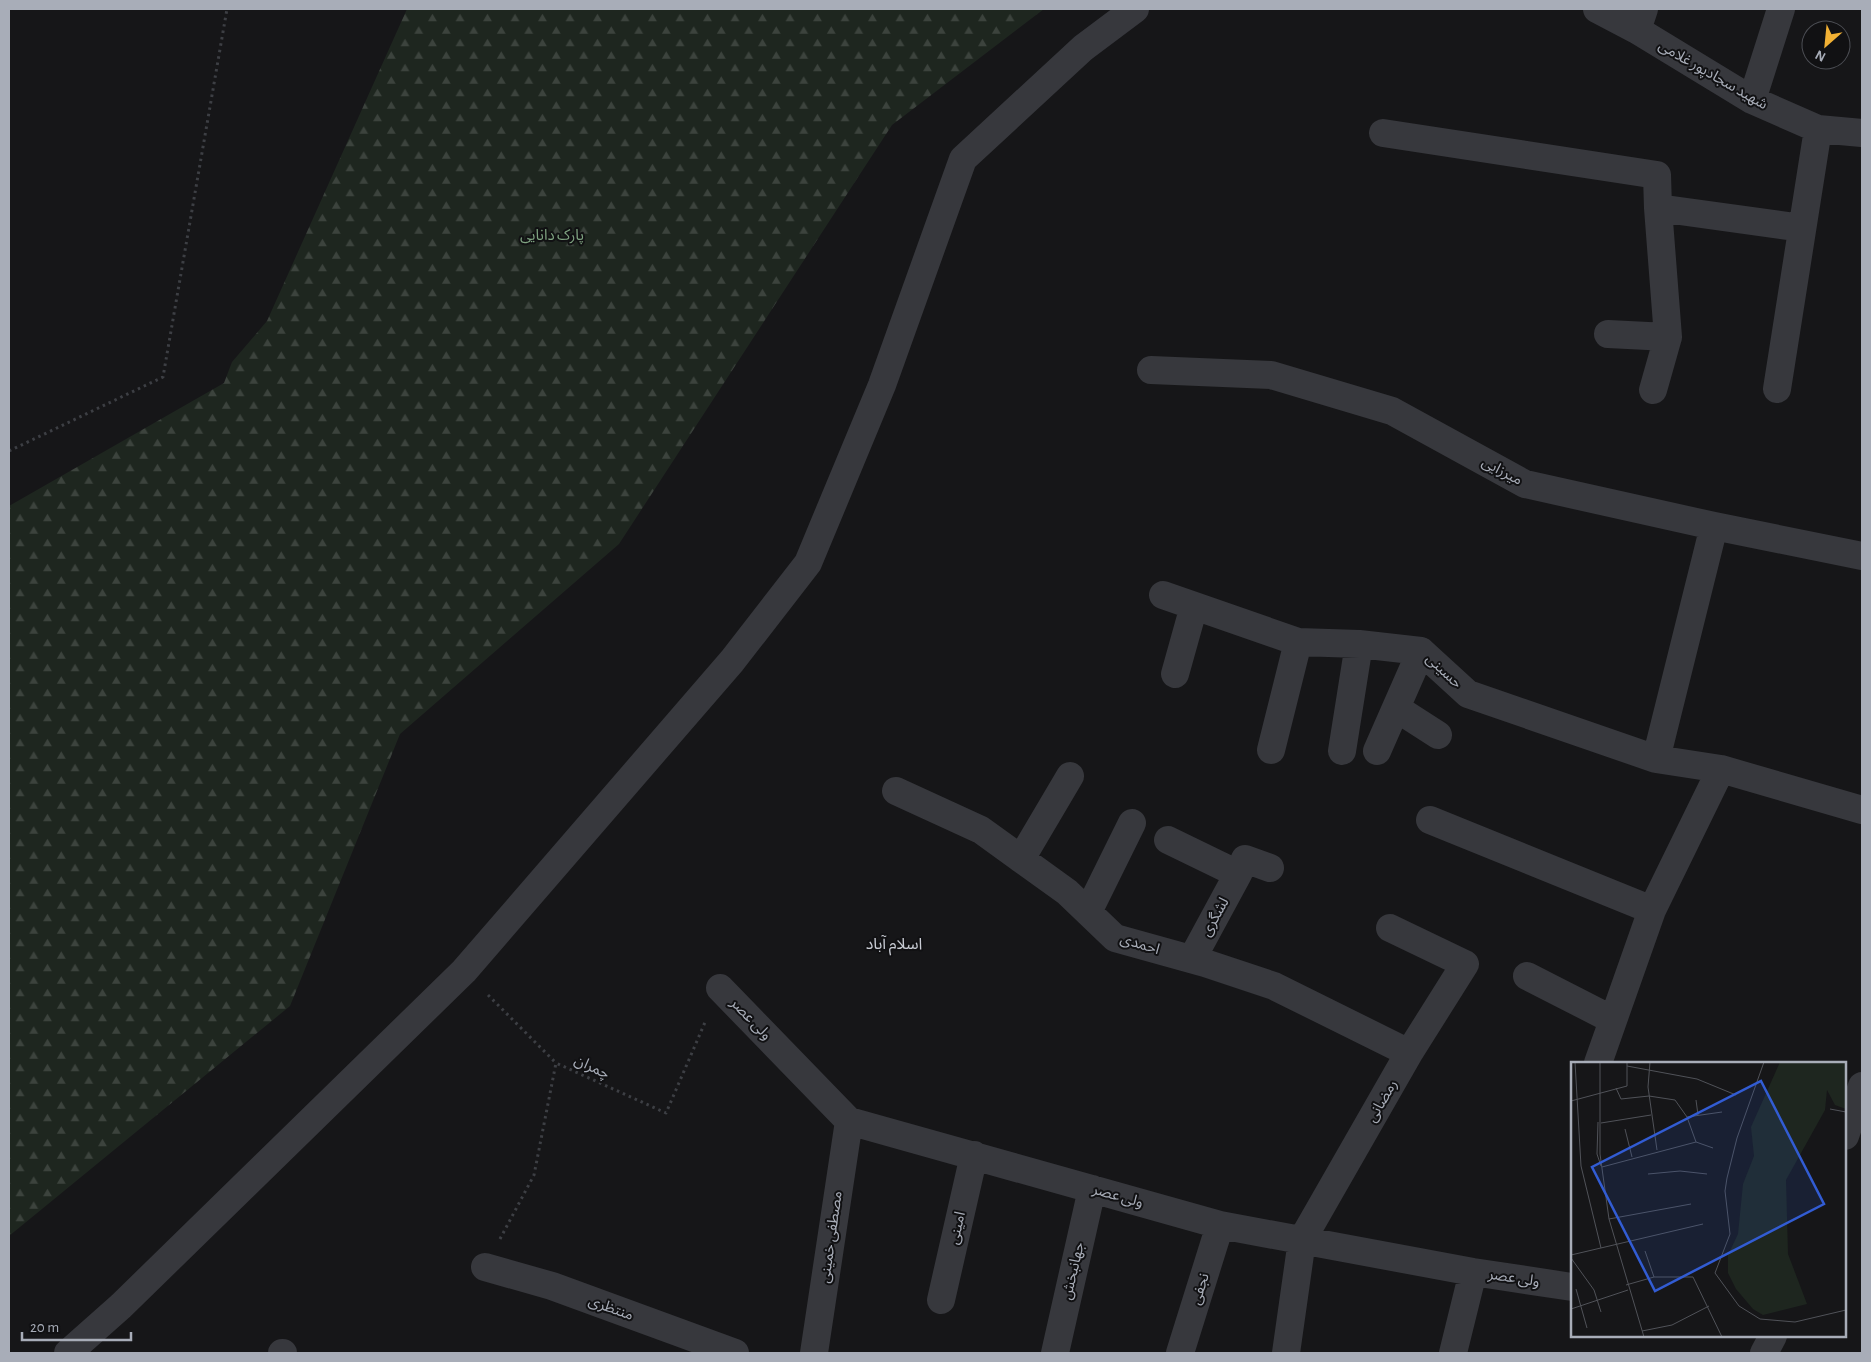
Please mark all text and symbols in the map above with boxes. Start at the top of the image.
north arrow [1801,20,1851,70]
street label: شهید سجادپور غلامی [1655,38,1770,114]
text: N [1813,47,1828,64]
park label: پارک دانایی [520,228,584,245]
street label: میرزایی [1479,454,1525,489]
street label: حسینی [1422,651,1465,692]
street label: لشگری [1197,895,1233,939]
street label: احمدی [1118,931,1162,958]
district label: اسلام آباد [866,935,922,956]
street label: ولی عصر [726,994,774,1044]
street label: چمران [571,1052,612,1084]
inset map [1571,1062,1846,1337]
street label: رمضانی [1364,1077,1401,1125]
street label: ولی عصر [1090,1181,1145,1211]
street label: مصطفی خمینی [817,1190,846,1284]
street label: امینی [946,1210,969,1246]
street label: جهانبخش [1059,1241,1088,1301]
street label: ولی عصر [1486,1266,1541,1290]
street label: نجفی [1188,1271,1213,1307]
street label: منتظری [586,1293,635,1324]
scale bar [22,1310,131,1342]
text: 20 m [30,1320,59,1335]

